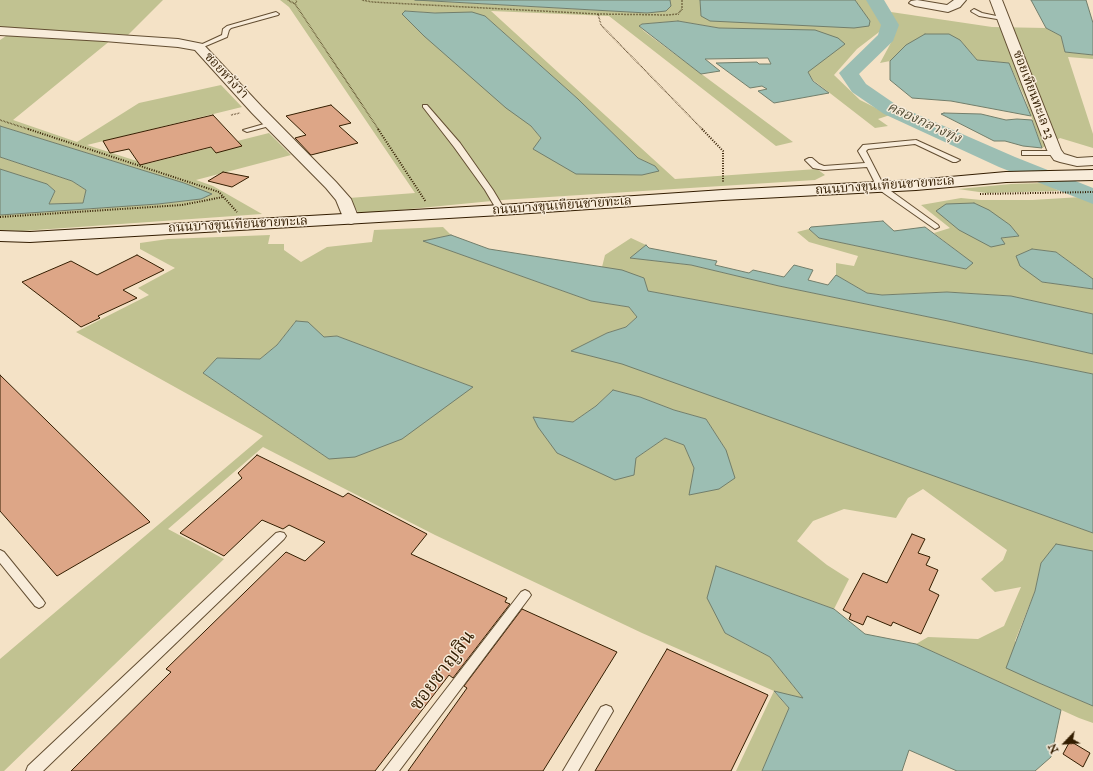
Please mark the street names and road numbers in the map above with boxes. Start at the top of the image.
street label: ซอยเทียนทะเล 23 [1009,48,1057,142]
street label: ซอยหวังว่า [201,50,251,102]
street label: ถนนบางขุนเทียนชายทะเล [815,173,955,199]
street label: ถนนบางขุนเทียนชายทะเล [492,193,632,219]
street label: ถนนบางขุนเทียนชายทะเล [168,214,308,236]
street label: ซอยชาญสิน [405,626,481,716]

